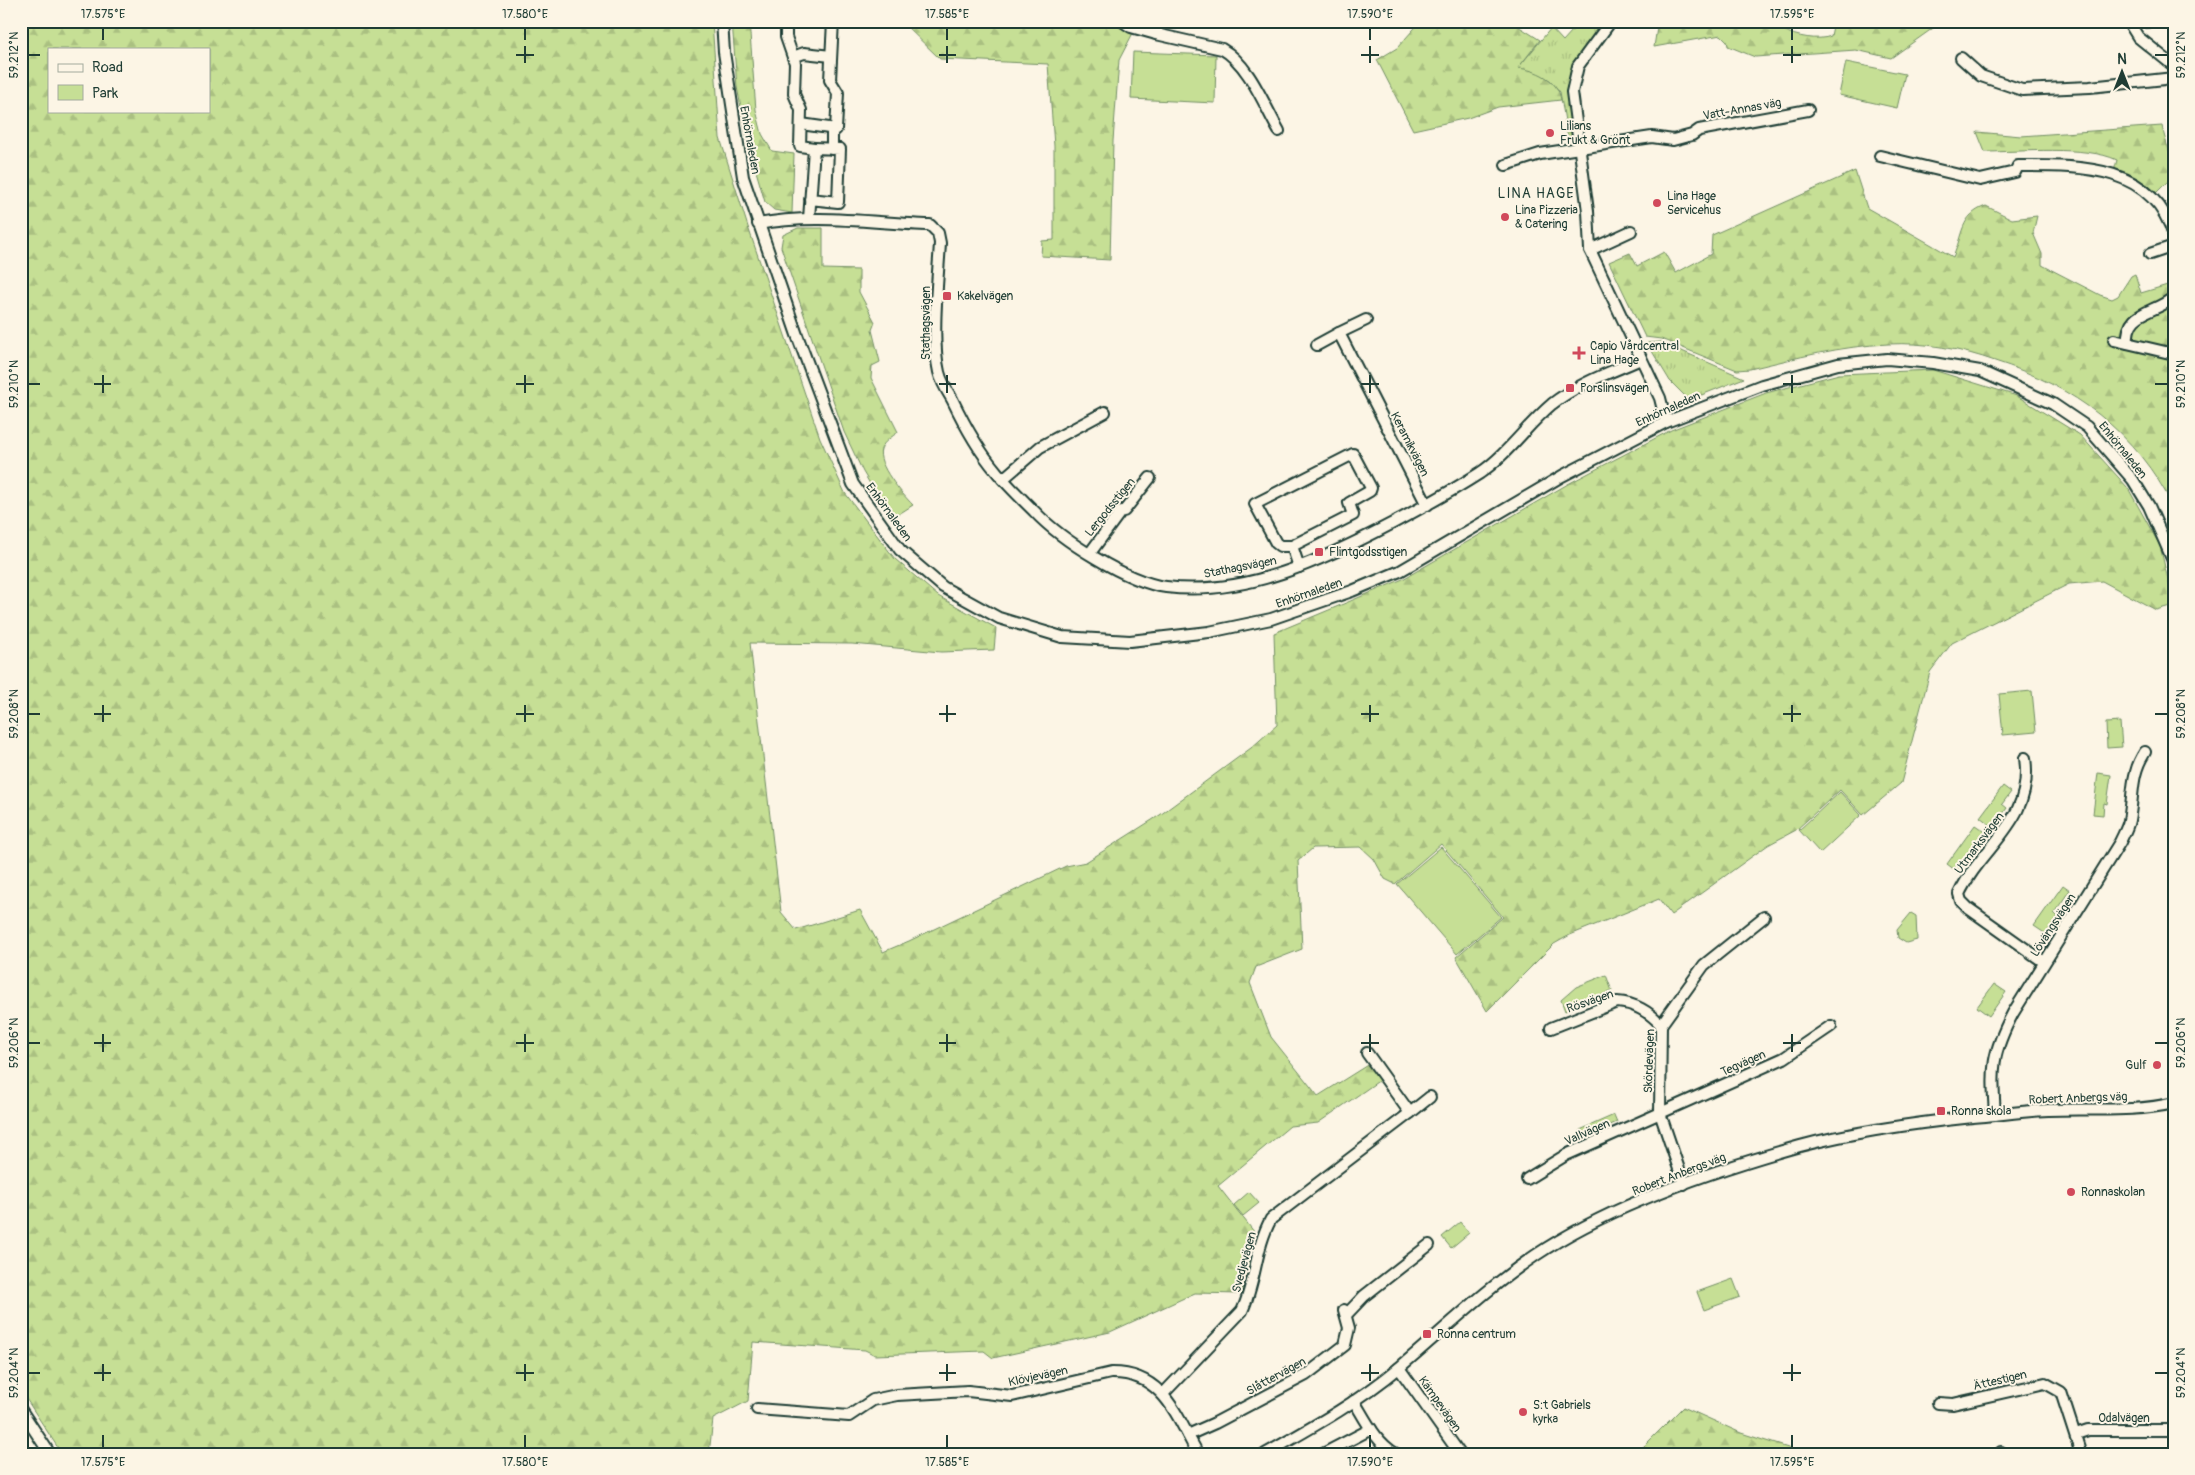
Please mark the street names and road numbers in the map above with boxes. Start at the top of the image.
street label: Vatt-Annas väg [1702,95,1782,124]
street label: Enhörnaleden [736,105,763,176]
street label: Stathagsvägen [919,286,934,360]
street label: Enhörnaleden [1634,388,1703,430]
street label: Keramikvägen [1387,409,1432,479]
street label: Enhörnaleden [2095,419,2150,482]
street label: Lergodsstigen [1082,475,1139,540]
street label: Enhörnaleden [862,480,915,545]
street label: Stathagsvägen [1202,553,1278,582]
street label: Enhörnaleden [1274,575,1344,612]
street label: Utmarksvägen [1951,809,2008,877]
street label: Lövängsvägen [2027,891,2079,960]
street label: Rösvägen [1565,986,1616,1016]
street label: Skördevägen [1641,1028,1658,1093]
street label: Tegvägen [1718,1047,1768,1080]
street label: Robert Anbergs väg [2028,1089,2128,1108]
street label: Vallvägen [1562,1116,1612,1149]
street label: Robert Anbergs väg [1630,1150,1728,1199]
street label: Svedjevägen [1229,1230,1260,1294]
street label: Slåttervägen [1244,1354,1309,1399]
street label: Klövjevägen [1007,1363,1069,1390]
street label: Ättestigen [1972,1366,2029,1394]
street label: Kämpevägen [1415,1373,1464,1435]
street label: Odalvägen [2098,1411,2150,1426]

